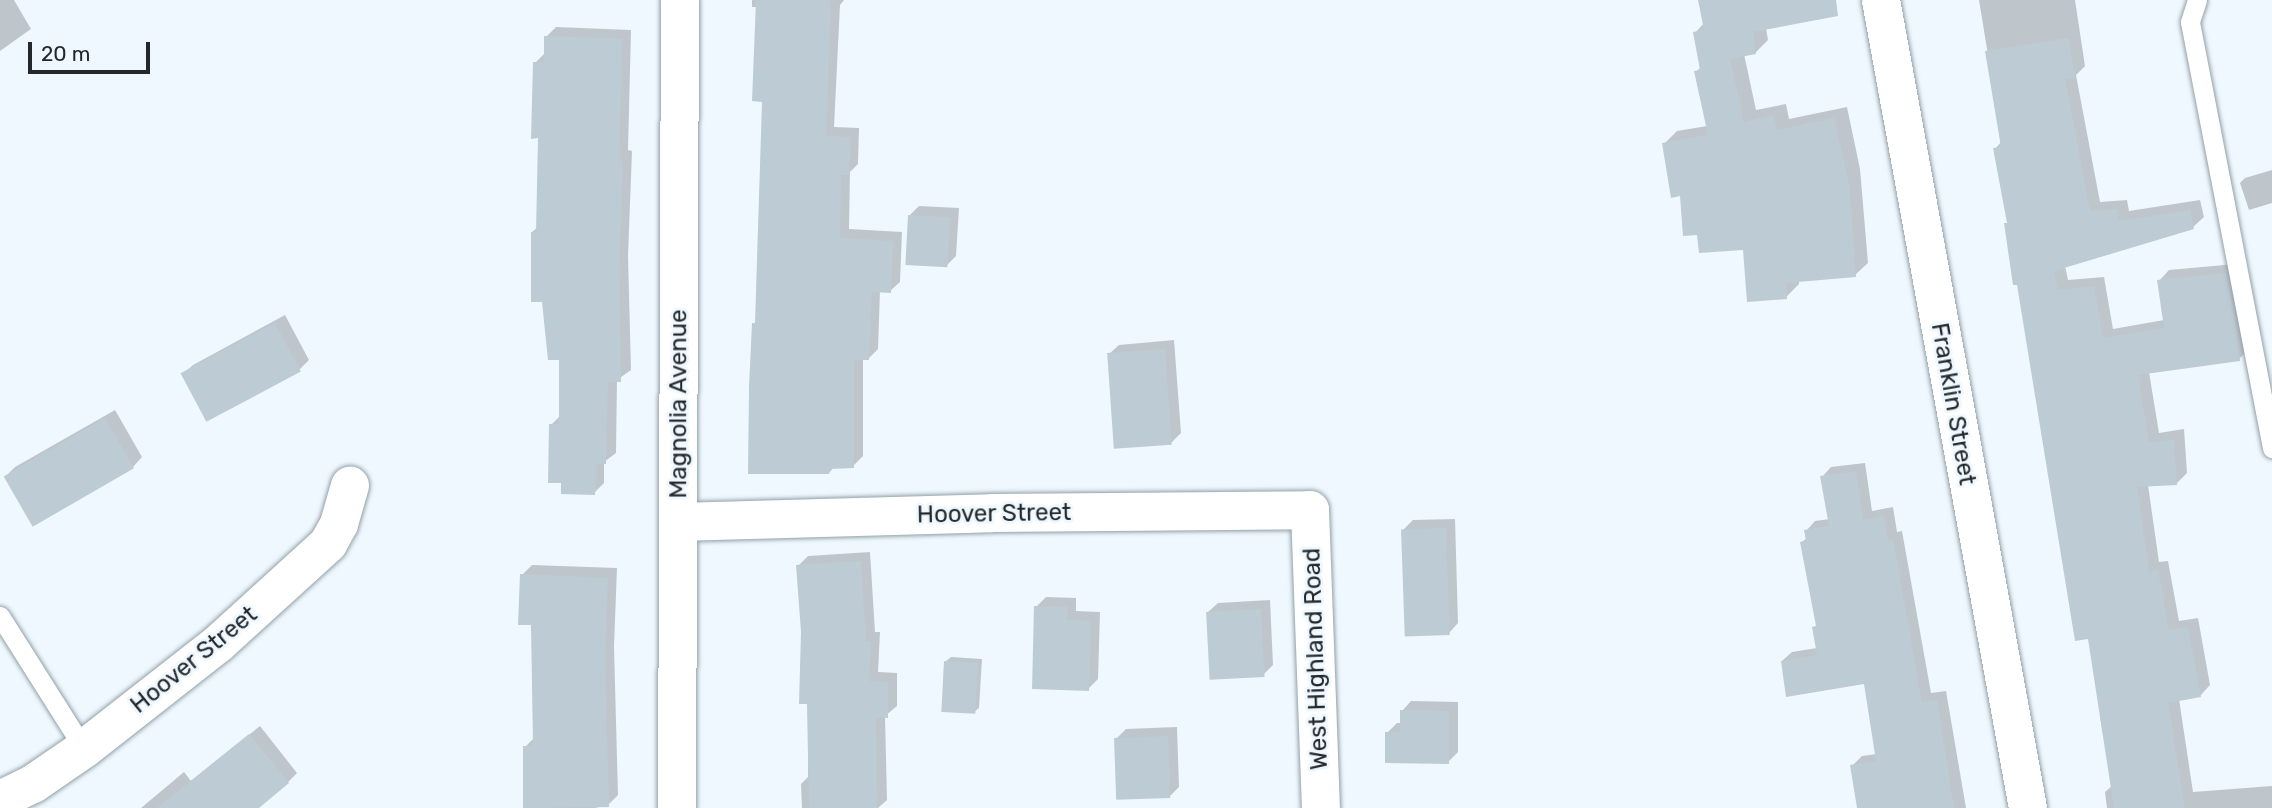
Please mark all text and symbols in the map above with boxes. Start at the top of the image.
scale bar [32,28,154,72]
text: 20 m [41,41,90,66]
street label: Magnolia Avenue [665,309,693,499]
street label: Franklin Street [1925,321,1981,487]
street label: Hoover Street [916,498,1072,530]
street label: West Highland Road [1298,547,1334,771]
street label: Hoover Street [125,600,263,720]

